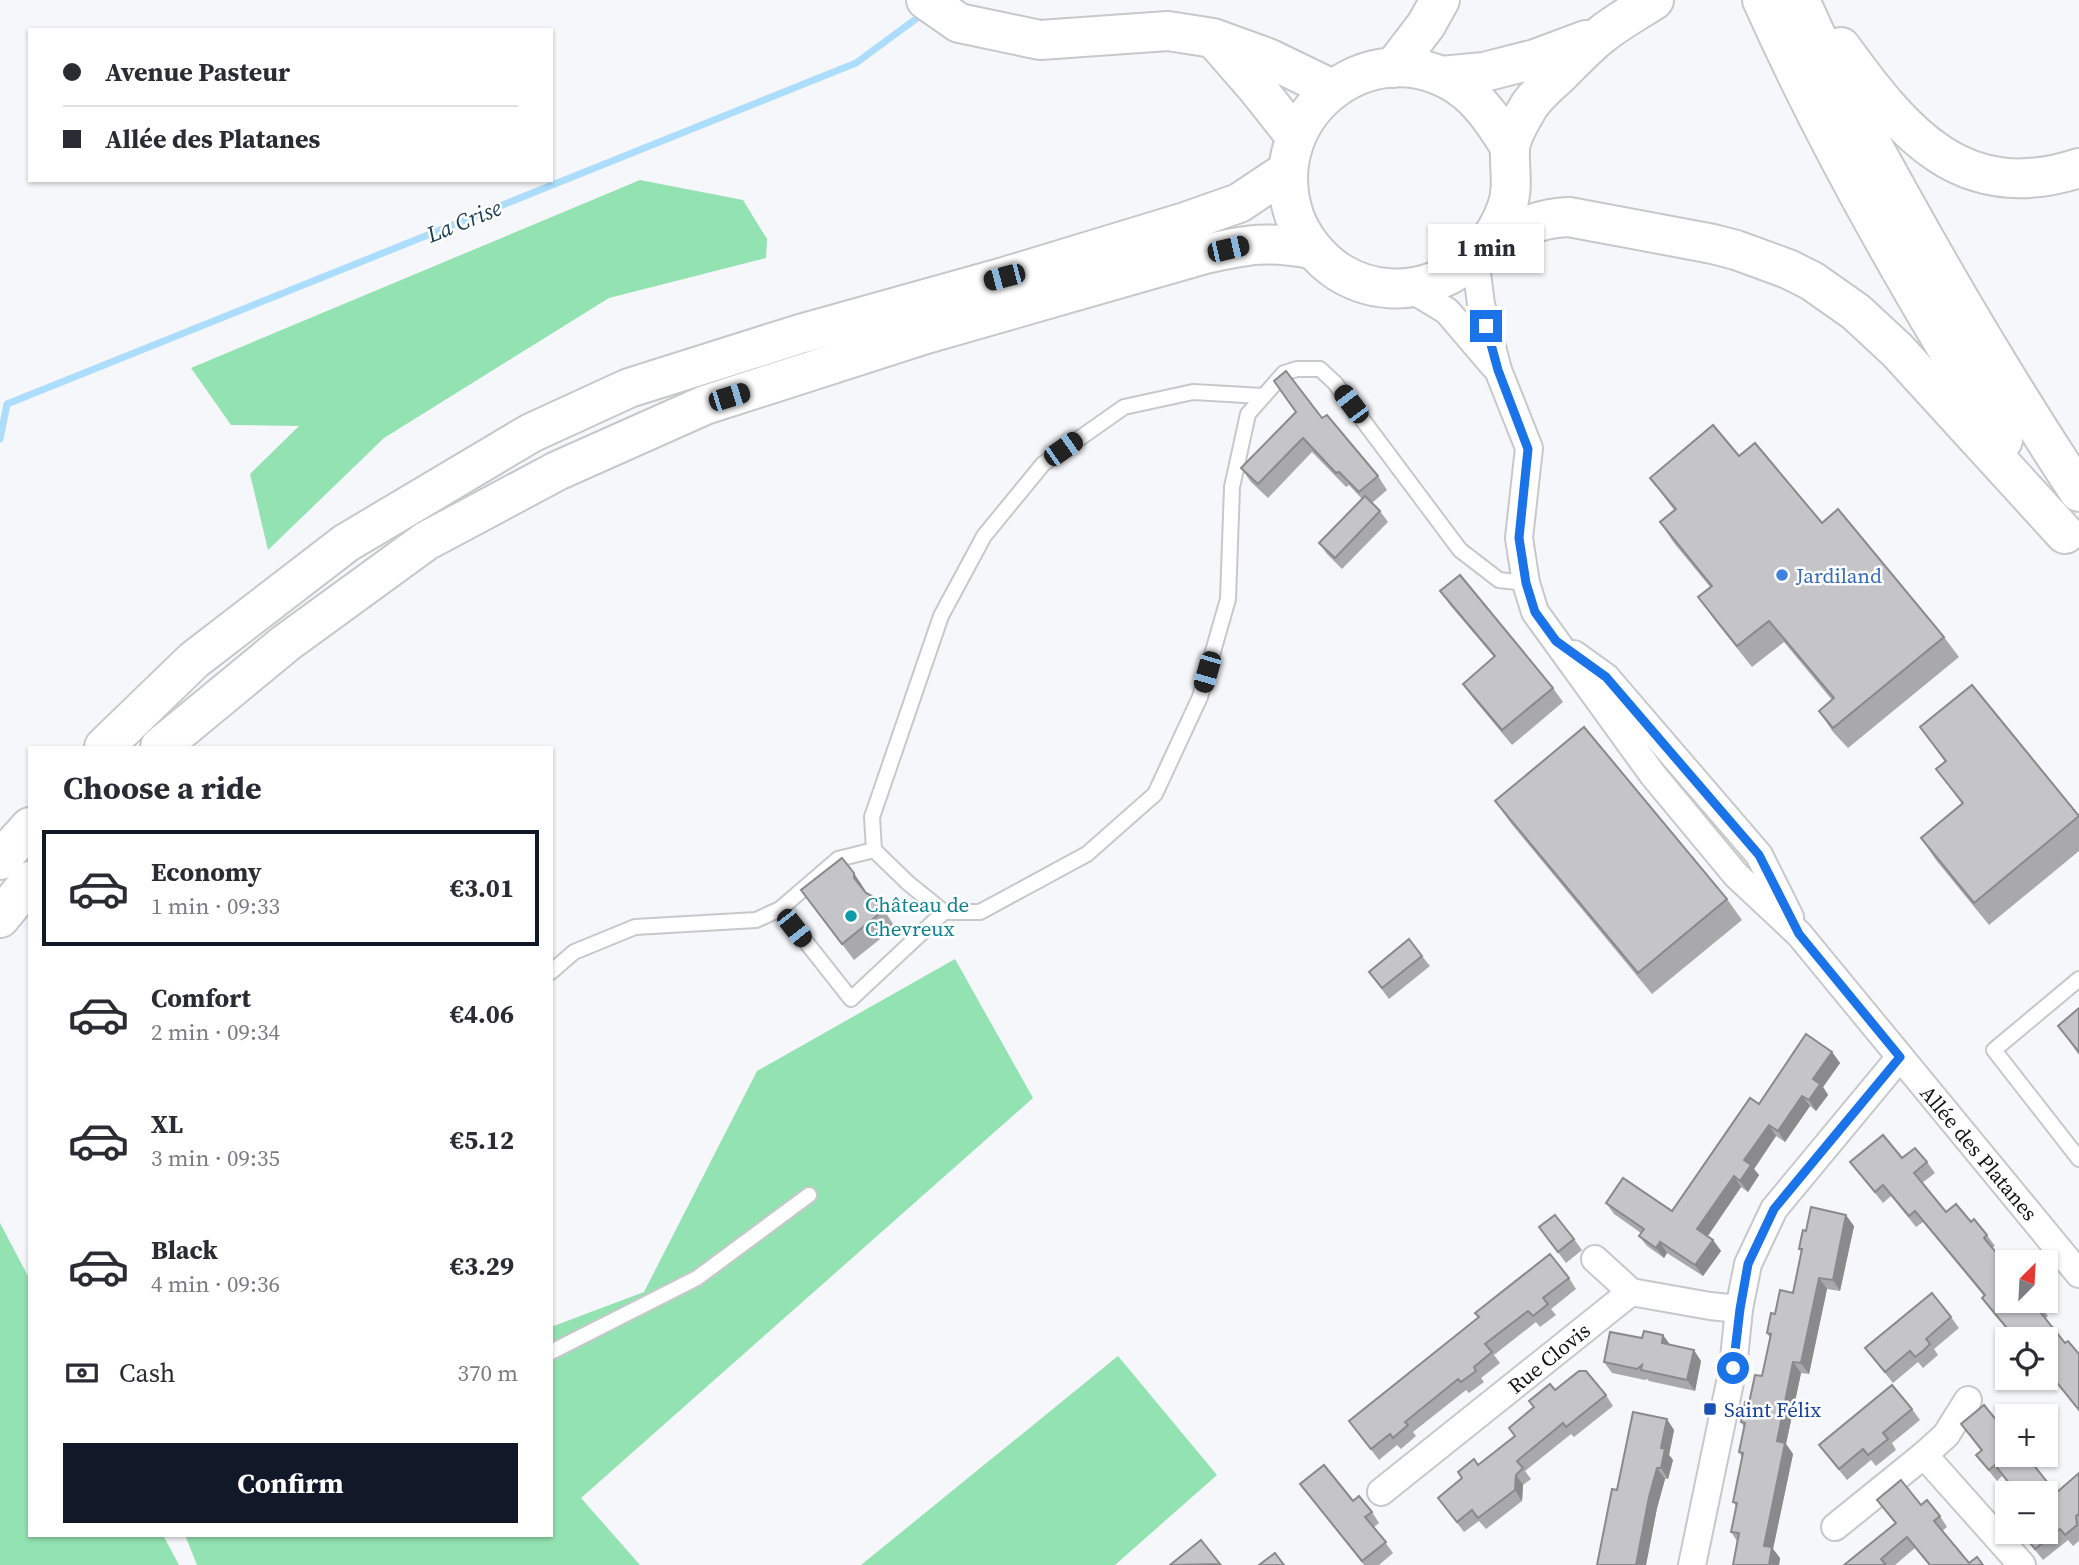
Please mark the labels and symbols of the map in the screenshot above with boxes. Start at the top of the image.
water label: La Crise [421,191,507,251]
callout: 1 min [1428,224,1544,274]
car [1206,234,1251,264]
car [981,261,1028,293]
route end [1470,310,1502,342]
car [706,381,753,413]
car [1330,381,1373,427]
car [1040,428,1087,470]
place label: Jardiland [1795,561,1882,590]
marker: Jardiland [1774,567,1790,583]
car [1192,649,1223,695]
place label: Château de Chevreux [865,890,969,943]
car [773,905,816,951]
marker: Château de Chevreux [843,908,859,924]
street label: Allée des Platanes [1914,1079,2044,1227]
north arrow [1995,1250,2058,1312]
street label: Rue Clovis [1502,1316,1596,1400]
route start [1717,1352,1749,1384]
place label: Saint Félix [1724,1395,1821,1424]
marker: Saint Félix [1702,1401,1718,1417]

